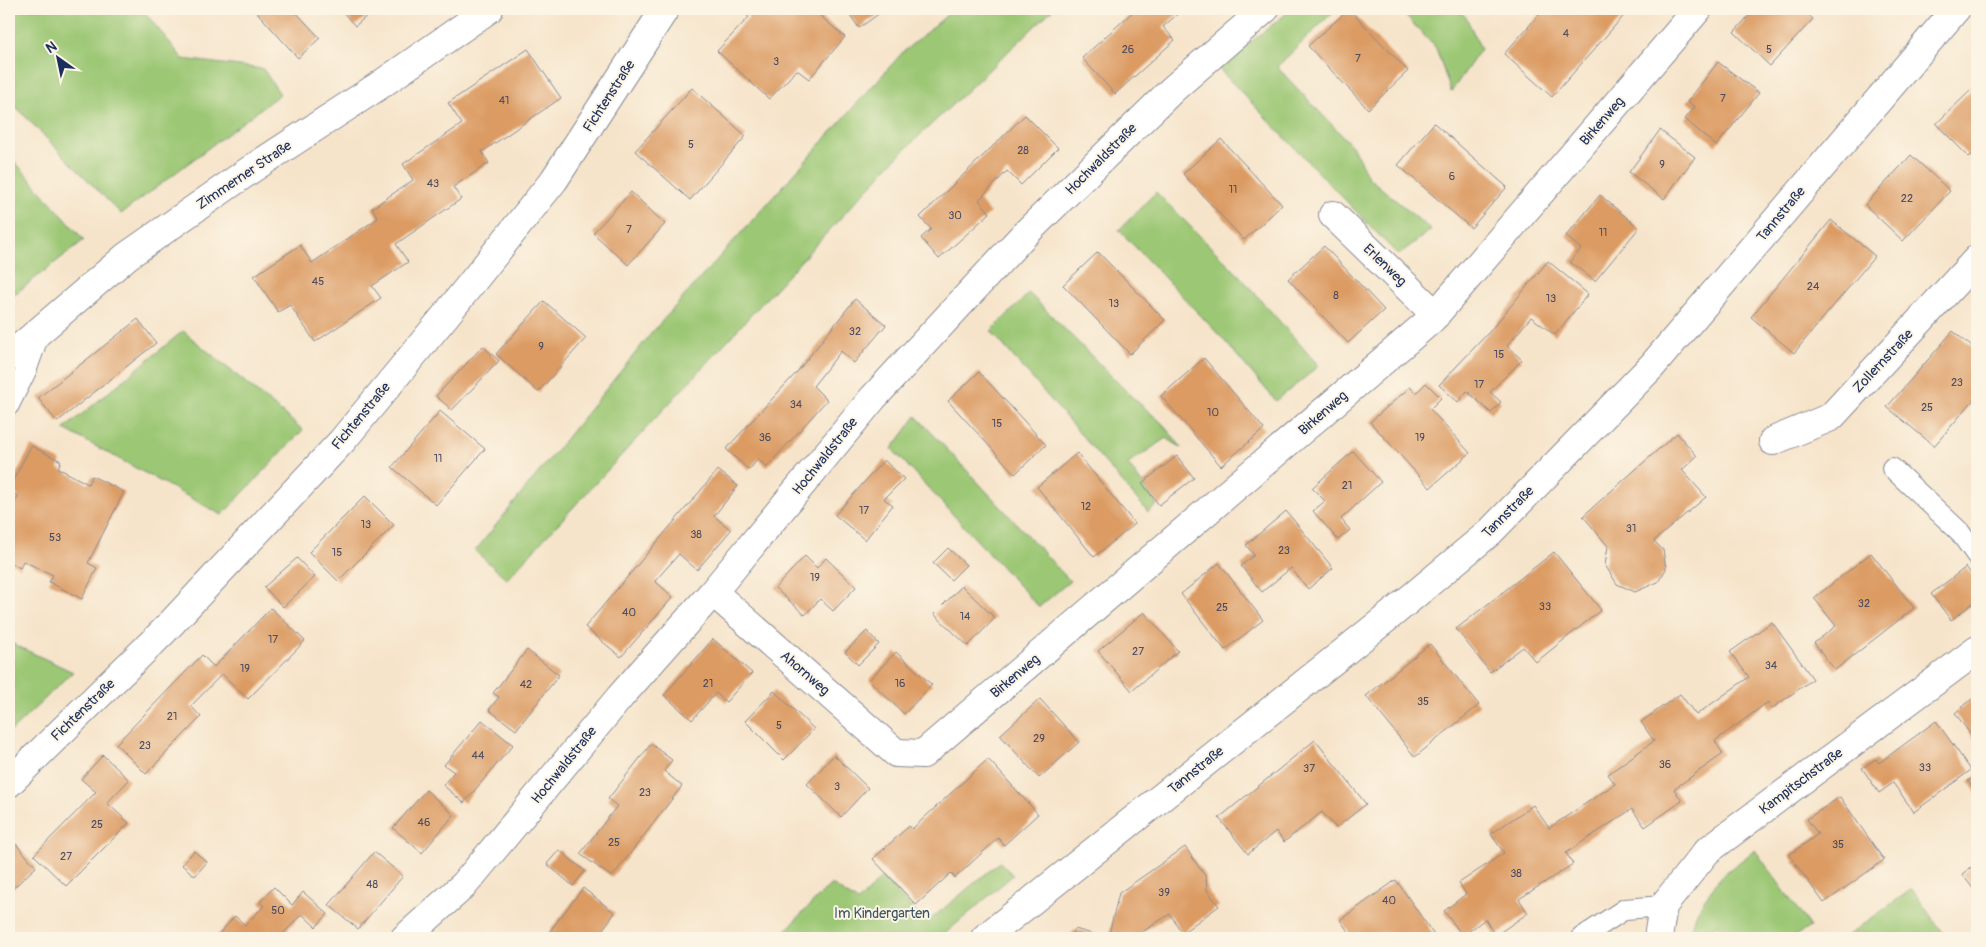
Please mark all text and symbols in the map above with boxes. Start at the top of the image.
house number: 4 [1563,27,1570,40]
north arrow [32,32,82,82]
text: N [43,38,60,57]
house number: 26 [1122,43,1134,56]
house number: 5 [1766,43,1772,56]
house number: 7 [1355,52,1361,65]
house number: 3 [773,55,779,68]
street label: Fichtenstraße [579,57,639,135]
house number: 7 [1720,92,1726,105]
street label: Birkenweg [1576,93,1628,149]
house number: 41 [499,94,509,107]
street label: Hochwaldstraße [1062,120,1140,198]
street label: Zimmerner Straße [193,137,295,213]
house number: 5 [688,138,694,151]
house number: 28 [1017,144,1029,157]
house number: 9 [1659,158,1665,171]
house number: 6 [1449,170,1455,183]
house number: 43 [427,177,439,190]
house number: 11 [1229,183,1237,196]
street label: Tannstraße [1753,183,1809,245]
house number: 22 [1901,192,1913,205]
house number: 30 [948,209,962,222]
house number: 7 [626,223,632,236]
house number: 11 [1599,226,1607,239]
street label: Erlenweg [1360,240,1410,290]
house number: 45 [312,275,324,288]
house number: 24 [1807,280,1820,293]
house number: 8 [1333,289,1339,302]
house number: 13 [1546,292,1556,305]
house number: 13 [1109,297,1119,310]
house number: 32 [849,325,861,338]
street label: Zollernstraße [1849,326,1917,396]
house number: 9 [538,340,544,353]
house number: 15 [1494,348,1504,361]
house number: 23 [1951,376,1963,389]
house number: 17 [1474,378,1484,391]
street label: Fichtenstraße [328,379,394,453]
street label: Birkenweg [1295,387,1351,439]
house number: 34 [790,398,803,411]
house number: 25 [1921,401,1933,414]
house number: 10 [1207,406,1219,419]
street label: Hochwaldstraße [789,414,861,498]
house number: 15 [992,417,1002,430]
house number: 36 [759,431,771,444]
house number: 19 [1415,431,1425,444]
house number: 11 [434,452,442,465]
house number: 21 [1342,479,1352,492]
street label: Tannstraße [1478,482,1538,542]
house number: 12 [1081,500,1091,513]
house number: 17 [859,504,869,517]
house number: 13 [361,518,371,531]
house number: 31 [1626,522,1636,535]
house number: 38 [690,528,702,541]
house number: 53 [49,531,61,544]
house number: 23 [1278,544,1290,557]
house number: 15 [332,546,342,559]
house number: 19 [810,571,820,584]
house number: 32 [1858,597,1870,610]
house number: 33 [1539,600,1551,613]
house number: 25 [1216,601,1228,614]
house number: 40 [622,606,636,619]
house number: 14 [960,610,971,623]
house number: 17 [268,633,278,646]
house number: 27 [1132,645,1144,658]
street label: Ahornweg [777,647,833,699]
street label: Birkenweg [987,650,1043,702]
house number: 34 [1765,659,1778,672]
house number: 19 [240,662,250,675]
street label: Fichtenstraße [47,675,119,745]
house number: 21 [703,677,713,690]
house number: 16 [895,677,905,690]
house number: 42 [520,678,532,691]
house number: 35 [1417,695,1429,708]
house number: 21 [167,710,177,723]
house number: 5 [776,719,782,732]
street label: Hochwaldstraße [528,723,600,807]
house number: 29 [1033,732,1045,745]
house number: 23 [139,739,151,752]
street label: Tannstraße [1165,742,1227,798]
street label: Kampitschstraße [1756,744,1846,818]
house number: 44 [472,749,485,762]
house number: 36 [1659,758,1671,771]
house number: 33 [1919,761,1931,774]
house number: 37 [1303,762,1315,775]
house number: 3 [834,780,840,793]
house number: 23 [639,786,651,799]
house number: 46 [418,816,430,829]
house number: 25 [91,818,103,831]
house number: 25 [608,836,620,849]
house number: 35 [1832,838,1844,851]
house number: 27 [60,850,72,863]
house number: 38 [1510,867,1522,880]
house number: 48 [366,878,378,891]
house number: 39 [1158,886,1170,899]
house number: 40 [1382,894,1396,907]
house number: 50 [271,904,285,917]
park label: Im Kindergarten [834,905,930,922]

